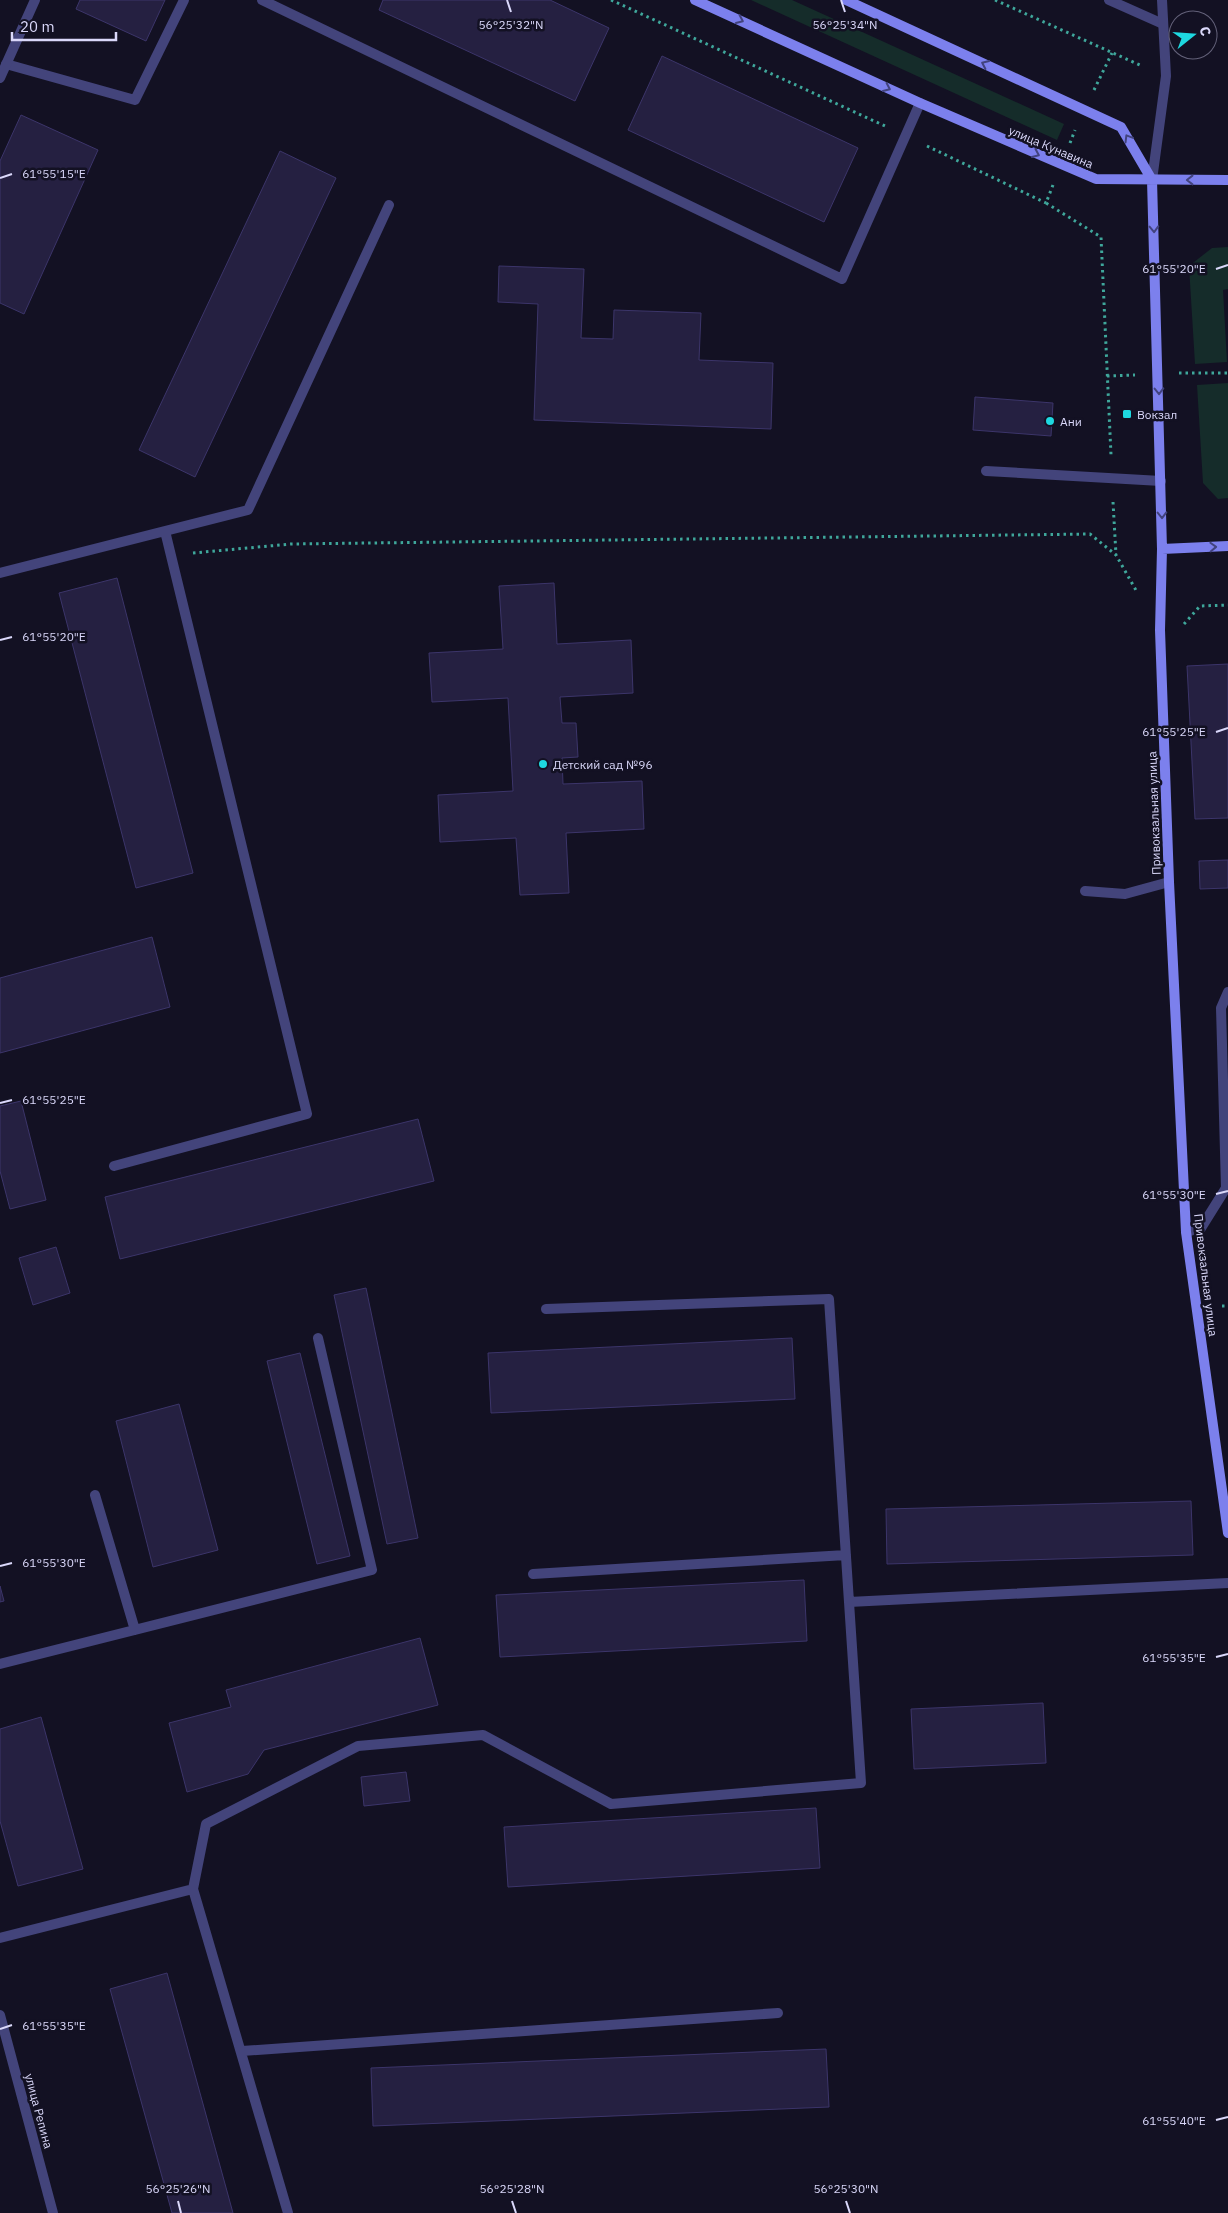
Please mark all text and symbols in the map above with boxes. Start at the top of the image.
scale bar [12,10,116,42]
north arrow [1168,10,1218,60]
one-way arrow [735,14,744,25]
text: 20 m [20,17,55,36]
text: 56°25'32"N [478,17,544,32]
text: 56°25'34"N [812,17,878,32]
text: С [1195,24,1215,38]
one-way arrow [981,60,990,70]
one-way arrow [882,82,891,92]
street label: улица Кунавина [1006,122,1096,172]
one-way arrow [1124,135,1134,144]
one-way arrow [1031,147,1040,158]
text: 61°55'15"E [22,166,86,181]
one-way arrow [1186,175,1194,185]
one-way arrow [1149,226,1159,233]
text: 61°55'20"E [1142,261,1206,276]
one-way arrow [1154,388,1164,395]
place label: Вокзал [1137,407,1177,422]
marker: Вокзал [1121,408,1133,420]
place label: Ани [1060,414,1082,429]
marker: Ани [1044,415,1056,427]
one-way arrow [1156,511,1167,519]
one-way arrow [1209,541,1217,552]
text: 61°55'20"E [22,629,86,644]
text: 61°55'25"E [1142,724,1206,739]
street label: Привокзальная улица [1144,750,1164,875]
place label: Детский сад №96 [553,757,653,772]
marker: Детский сад №96 [537,758,549,770]
text: 61°55'25"E [22,1092,86,1107]
text: 61°55'30"E [1142,1187,1206,1202]
street label: Привокзальная улица [1191,1213,1221,1338]
text: 61°55'30"E [22,1555,86,1570]
text: 61°55'35"E [1142,1650,1206,1665]
text: 61°55'35"E [22,2018,86,2033]
street label: улица Репина [22,2072,56,2151]
text: 61°55'40"E [1142,2113,1206,2128]
text: 56°25'26"N [145,2181,211,2196]
text: 56°25'28"N [479,2181,545,2196]
text: 56°25'30"N [813,2181,879,2196]

